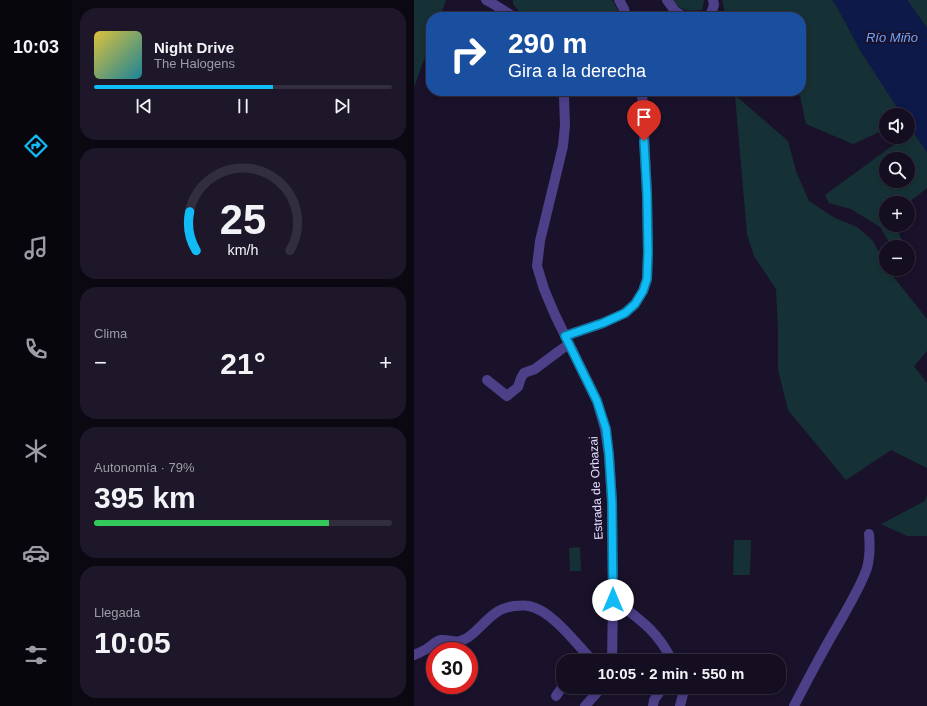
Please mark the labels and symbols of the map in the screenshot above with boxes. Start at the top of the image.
water label: Río Miño [866,30,918,45]
pin [627,100,661,141]
street label: Estrada de Orbazai [586,436,606,540]
position arrow [592,579,634,621]
speed limit sign: 30 [426,642,478,694]

